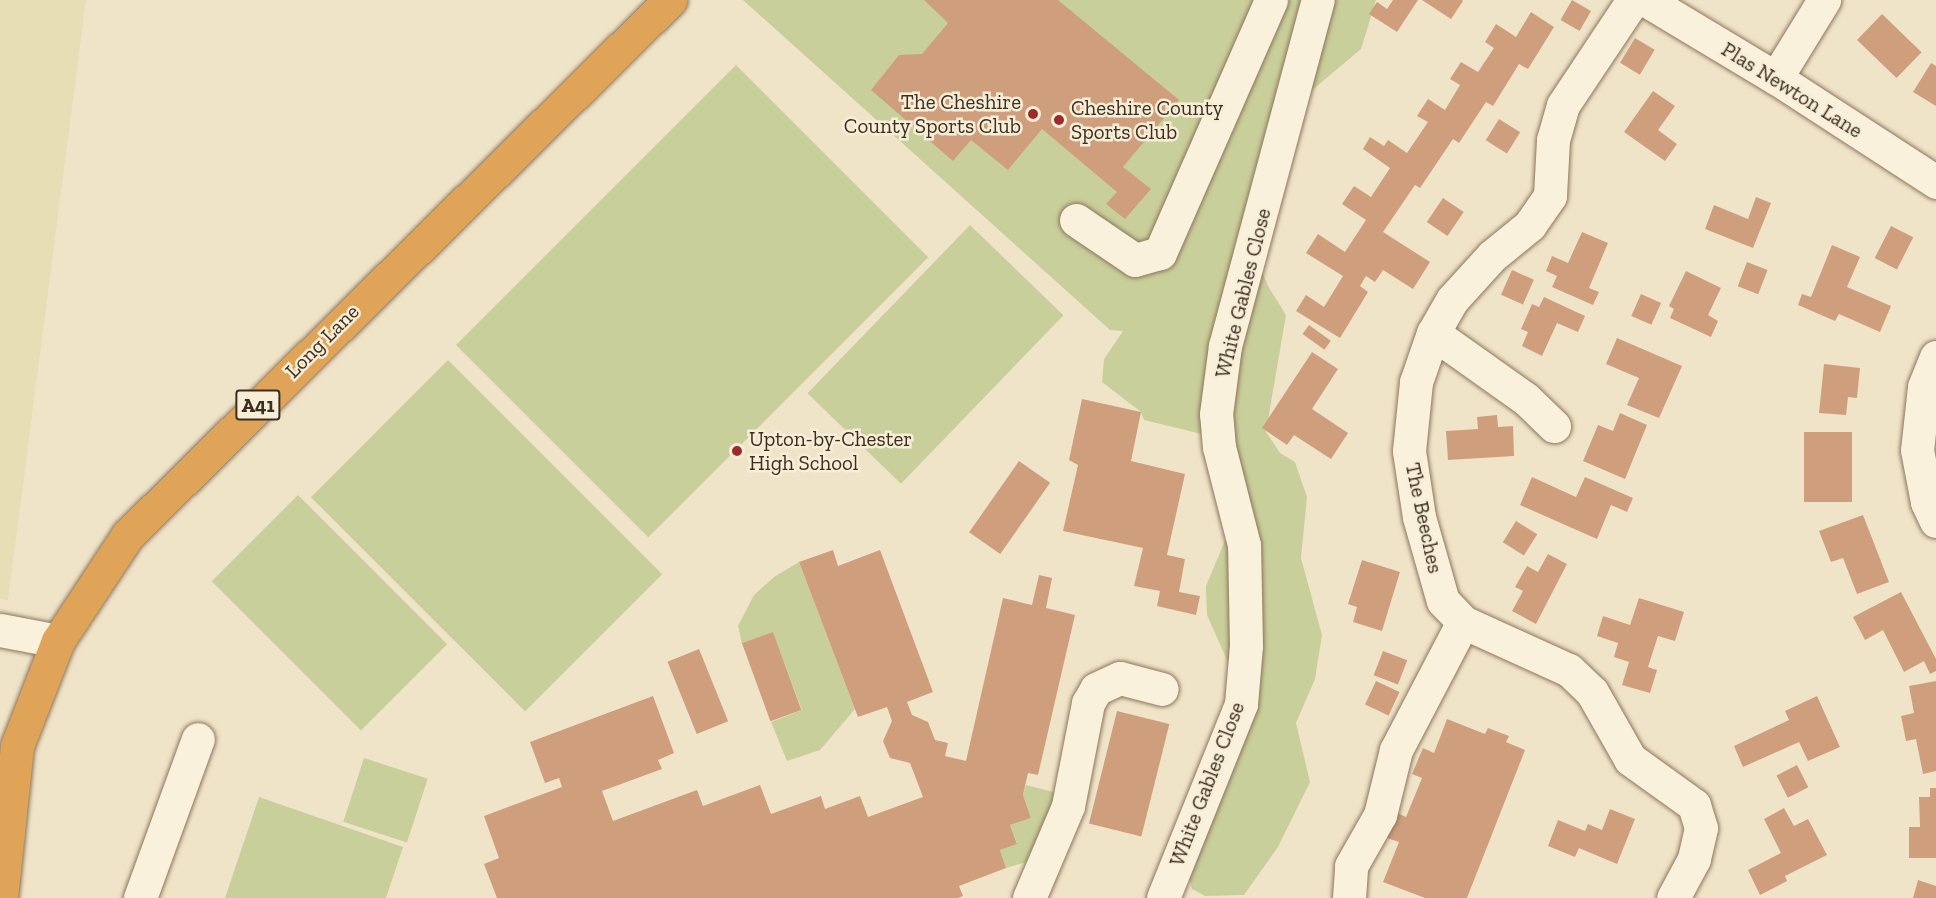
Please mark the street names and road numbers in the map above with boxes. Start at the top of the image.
street label: Plas Newton Lane [1717,37,1867,143]
street label: White Gables Close [1210,206,1276,380]
street label: Long Lane [280,299,364,383]
road number: A41 [234,388,282,422]
street label: The Beeches [1400,460,1448,576]
street label: White Gables Close [1164,698,1250,870]

